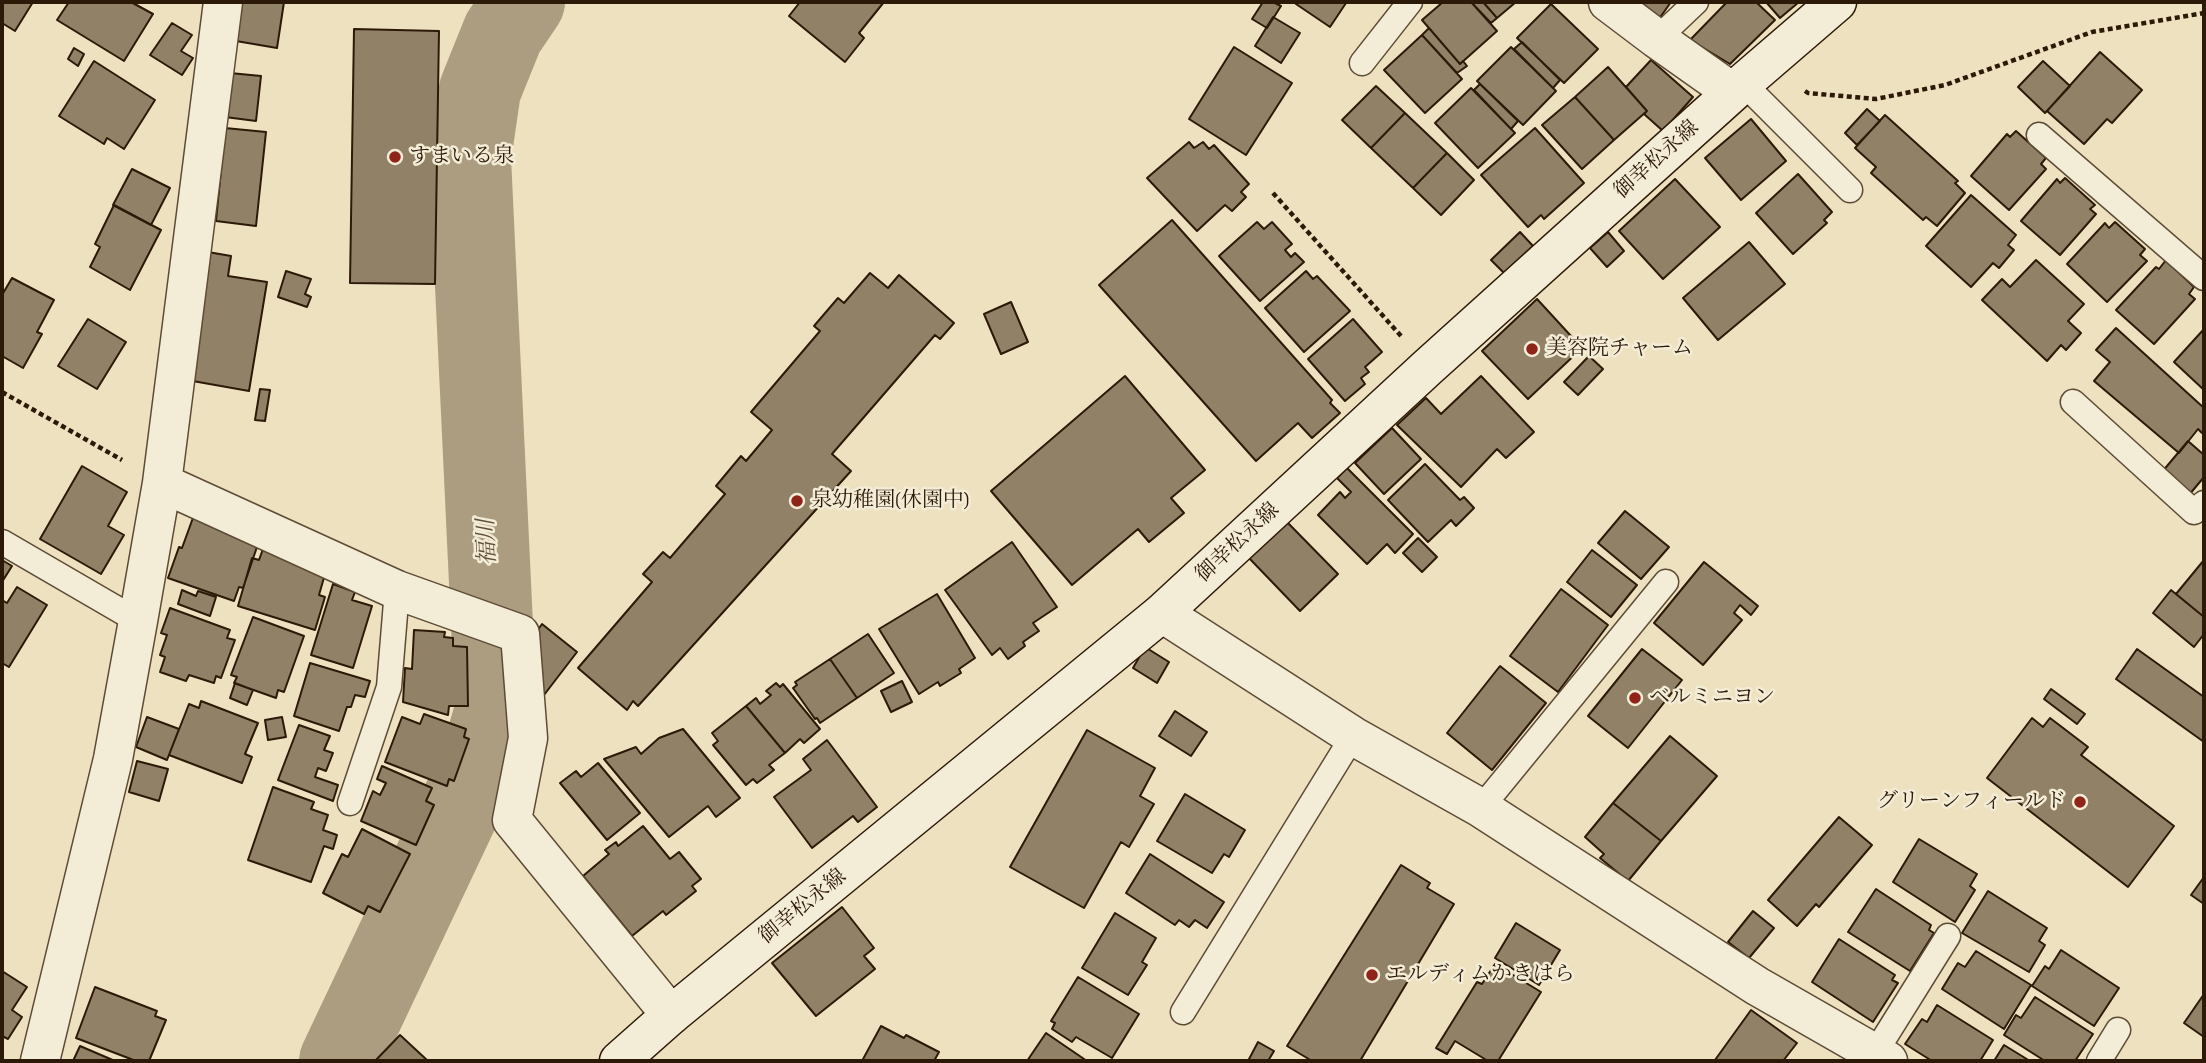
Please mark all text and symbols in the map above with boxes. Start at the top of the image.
street label: 御幸松永線 [1610,116,1704,204]
place label: すまいる泉 [409,144,514,170]
marker: すまいる泉 [387,149,403,165]
place label: 美容院チャーム [1546,336,1693,362]
marker: 美容院チャーム [1524,341,1540,357]
place label: 泉幼稚園(休園中) [811,488,970,514]
marker: 泉幼稚園(休園中) [789,493,805,509]
street label: 御幸松永線 [1191,498,1285,588]
water label: 福川 [473,518,503,566]
place label: ベルミニヨン [1649,685,1775,711]
marker: ベルミニヨン [1627,690,1643,706]
place label: グリーンフィールド [1877,789,2066,815]
marker: グリーンフィールド [2072,794,2088,810]
street label: 御幸松永線 [754,864,852,950]
place label: エルディムかきはら [1386,962,1575,988]
marker: エルディムかきはら [1364,967,1380,983]

